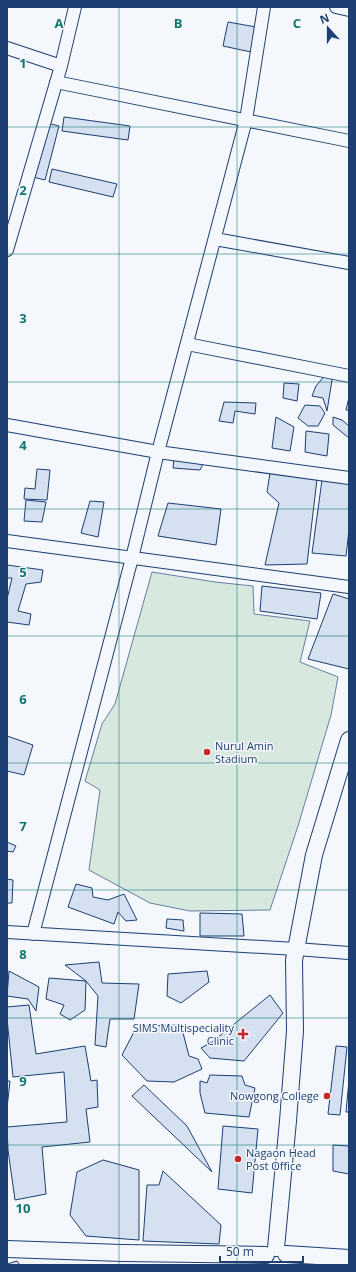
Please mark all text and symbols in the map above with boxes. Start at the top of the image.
north arrow [308,8,348,48]
text: N [317,10,331,27]
text: A [55,14,64,32]
text: B [174,14,183,32]
text: C [293,14,301,32]
text: 1 [19,54,27,72]
text: 2 [19,181,27,199]
text: 3 [19,309,27,327]
text: 4 [19,436,27,454]
text: 5 [19,563,27,581]
text: 6 [19,690,27,708]
place label: Nurul Amin Stadium [215,738,274,766]
marker: Nurul Amin Stadium [202,747,212,757]
text: 7 [19,817,27,835]
text: 8 [19,945,27,963]
place label: SIMS Multispeciality Clinic [133,1020,234,1048]
marker: SIMS Multispeciality Clinic [237,1028,249,1040]
text: 9 [19,1072,27,1090]
place label: Nowgong College [230,1088,319,1103]
marker: Nowgong College [322,1091,332,1101]
place label: Nagaon Head Post Office [246,1145,316,1173]
marker: Nagaon Head Post Office [233,1154,243,1164]
text: 10 [16,1199,30,1217]
scale bar [220,1238,303,1264]
text: 50 m [226,1243,254,1260]

